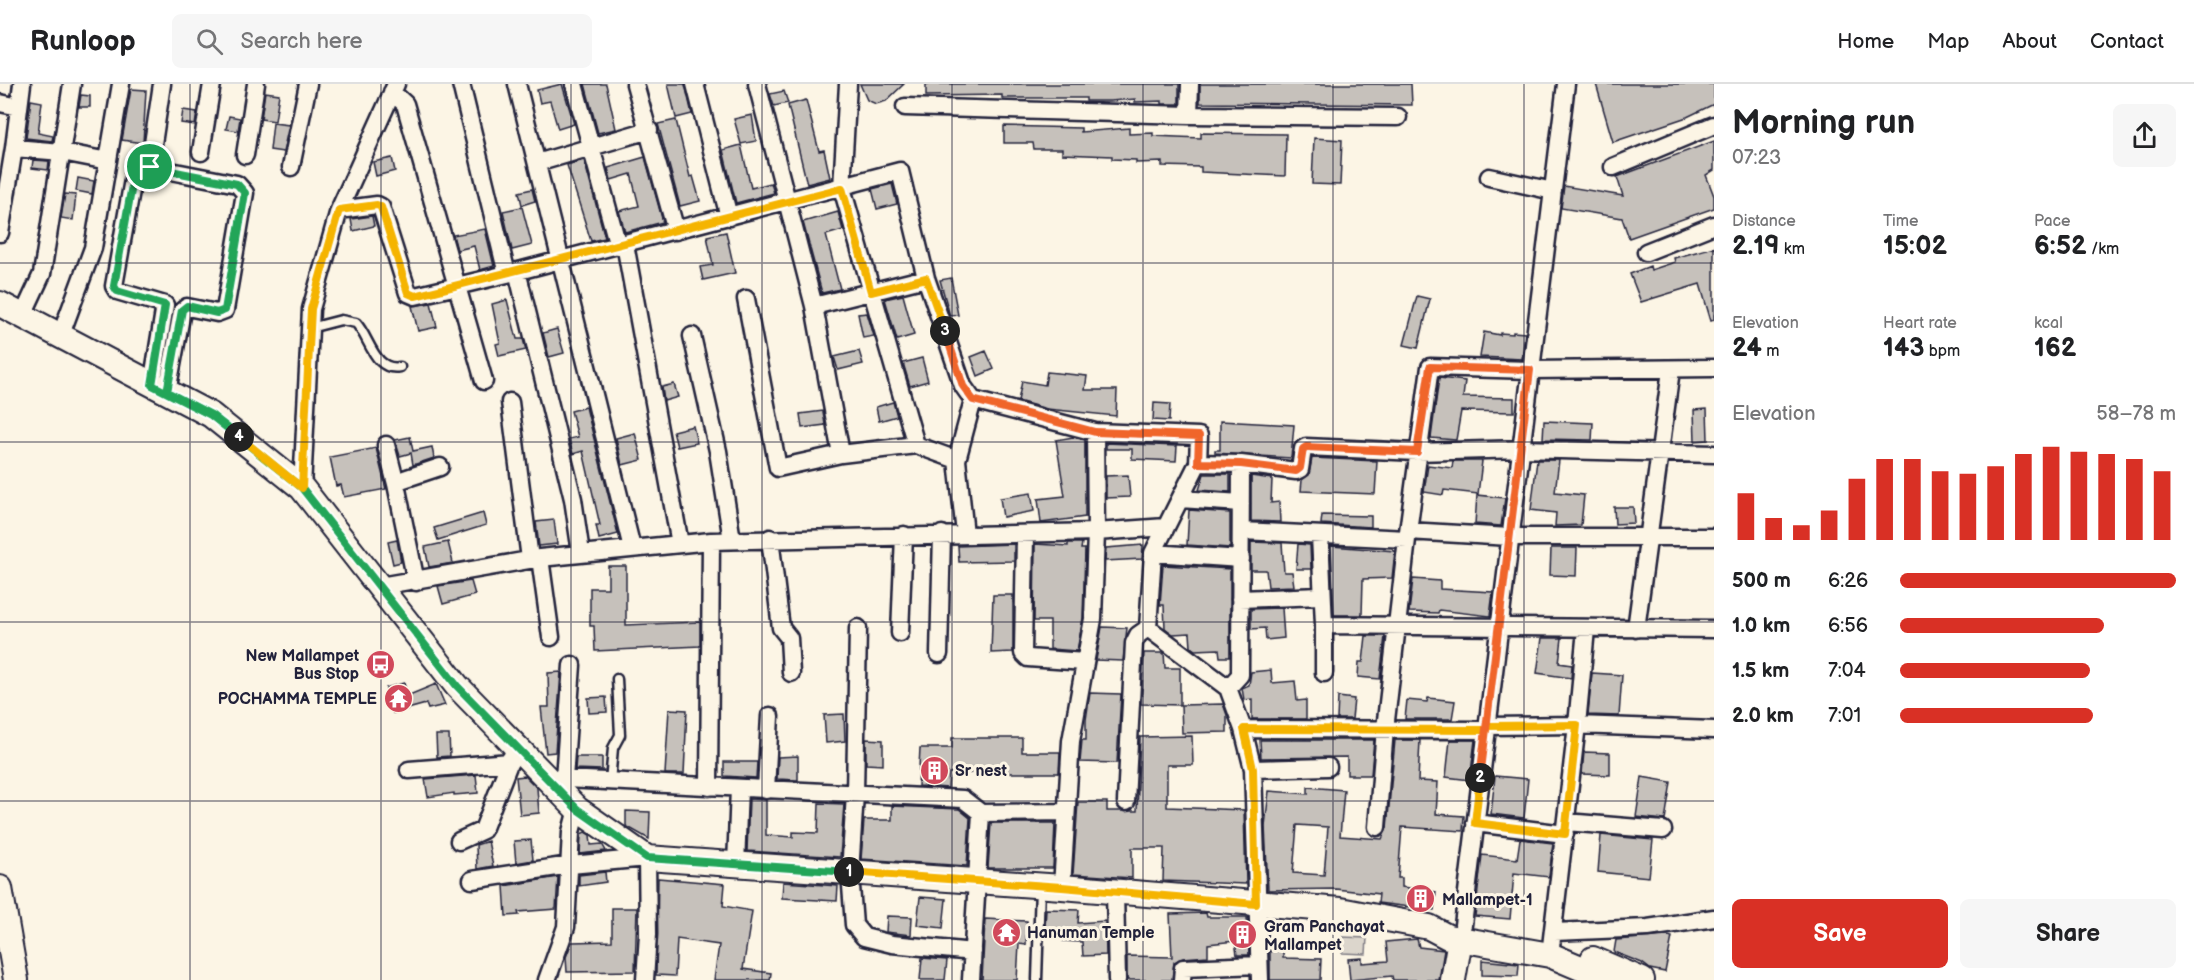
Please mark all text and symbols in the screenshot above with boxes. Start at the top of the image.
search box [172,14,592,68]
text: Runloop [30,25,136,58]
icon: search [193,25,226,58]
text: Search here [241,28,362,55]
text: Home [1837,29,1894,54]
text: Map [1927,29,1969,54]
text: About [2002,29,2057,54]
text: Contact [2090,29,2164,54]
text: Morning run [1732,103,1915,143]
button: share [2113,104,2176,167]
pin [124,141,175,192]
text: 07:23 [1732,146,1781,170]
icon: arrive [133,150,166,183]
text: Distance [1732,212,1796,231]
text: Time [1883,212,1918,231]
text: Pace [2034,212,2070,231]
text: 2.19 [1732,231,1779,262]
text: 15:02 [1883,231,1947,262]
text: 6:52 [2034,231,2087,262]
text: km [1779,240,1805,259]
text: /km [2087,240,2119,259]
text: Elevation [1732,314,1799,333]
text: Heart rate [1883,314,1957,333]
text: kcal [2034,314,2063,333]
pin: 3 [930,316,960,346]
text: 3 [940,321,950,340]
text: 24 [1732,333,1762,364]
text: 143 [1883,333,1924,364]
text: 162 [2034,333,2076,364]
text: m [1762,342,1779,361]
text: bpm [1924,342,1960,361]
text: Elevation [1732,402,1815,426]
text: 58–78 m [2096,402,2176,426]
pin: 4 [224,422,254,452]
text: 4 [234,427,244,446]
text: 500 m [1732,569,1791,593]
text: 6:26 [1828,569,1868,593]
text: 1.0 km [1732,614,1790,638]
text: 6:56 [1828,614,1868,638]
place label: New Mallampet Bus Stop [245,647,360,684]
bus stop icon: New Mallampet Bus Stop [364,648,396,680]
text: 1.5 km [1732,659,1789,683]
text: 7:04 [1828,659,1866,683]
temple icon: POCHAMMA TEMPLE [382,682,414,714]
place label: POCHAMMA TEMPLE [218,690,377,709]
text: 2.0 km [1732,704,1794,728]
text: 7:01 [1828,704,1861,728]
building icon: Sr nest [918,754,950,786]
place label: Sr nest [955,762,1007,781]
pin: 2 [1465,763,1495,793]
text: 2 [1475,768,1485,787]
pin: 1 [834,857,864,887]
text: 1 [846,862,852,881]
building icon: Mallampet-1 [1405,883,1437,915]
place label: Mallampet-1 [1442,891,1533,910]
button: Save [1732,899,1948,968]
button: Share [1960,899,2176,968]
temple icon: Hanuman Temple [990,916,1022,948]
place label: Gram Panchayat Mallampet [1264,918,1385,955]
building icon: Gram Panchayat Mallampet [1227,919,1259,951]
place label: Hanuman Temple [1027,924,1155,943]

